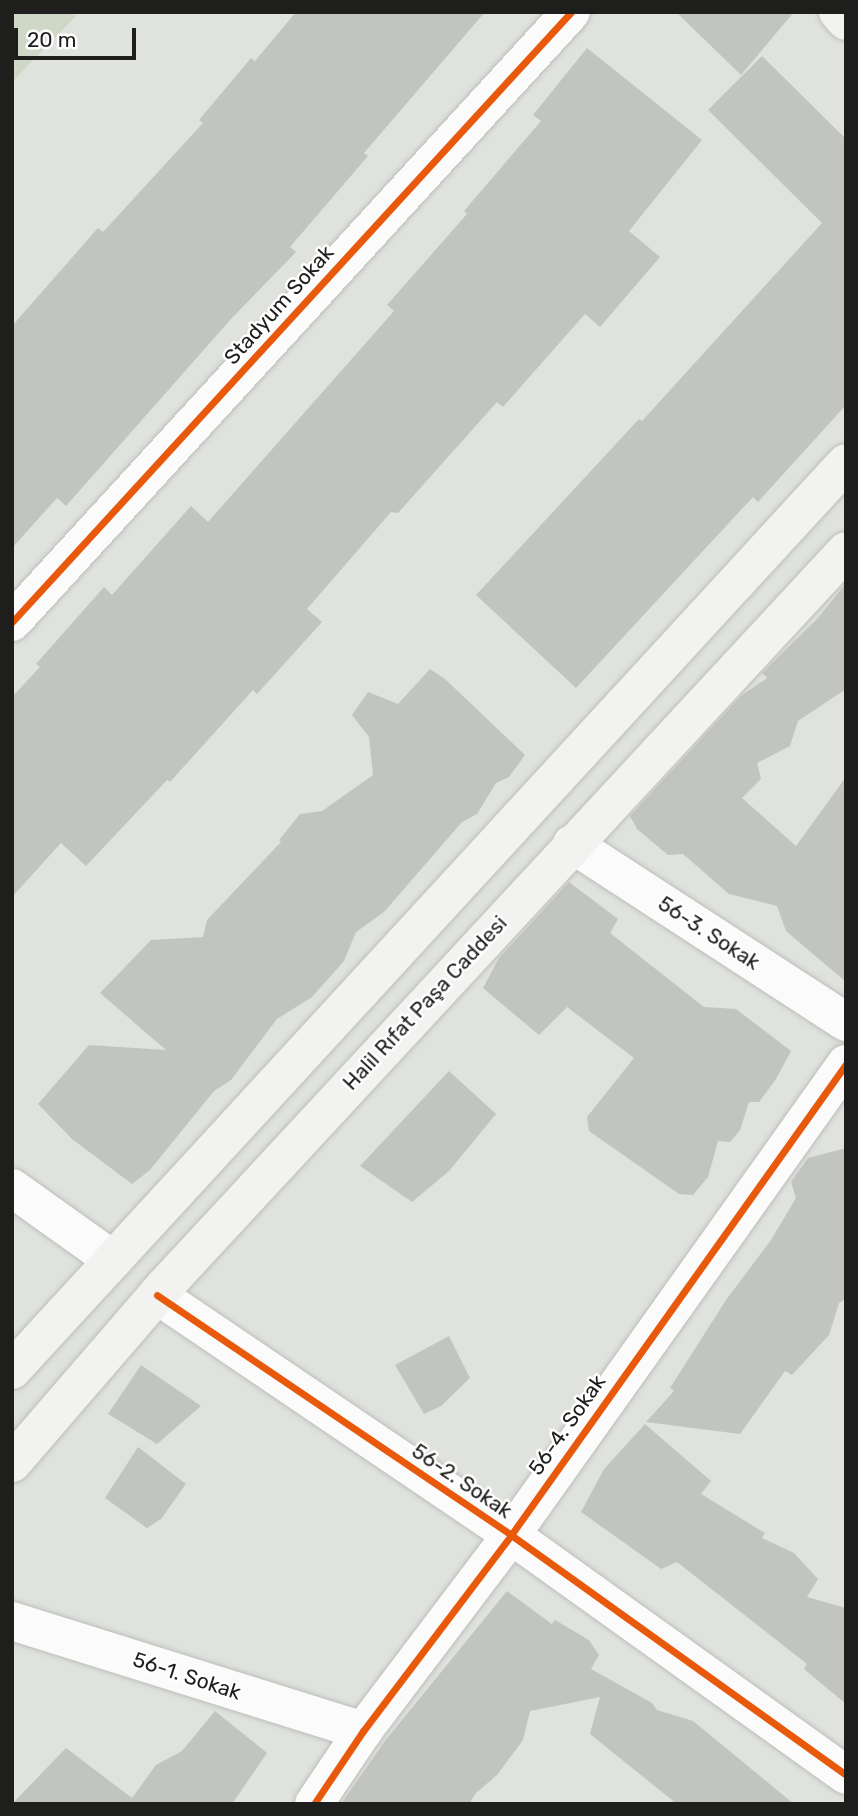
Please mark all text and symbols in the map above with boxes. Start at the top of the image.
scale bar [18,14,140,58]
text: 20 m [27,27,76,52]
street label: Stadyum Sokak [219,240,339,370]
street label: 56-3. Sokak [653,891,765,975]
street label: Halil Rıfat Paşa Caddesi [338,911,512,1095]
street label: 56-4. Sokak [523,1370,611,1480]
street label: 56-2. Sokak [407,1438,517,1524]
street label: 56-1. Sokak [130,1647,244,1705]

